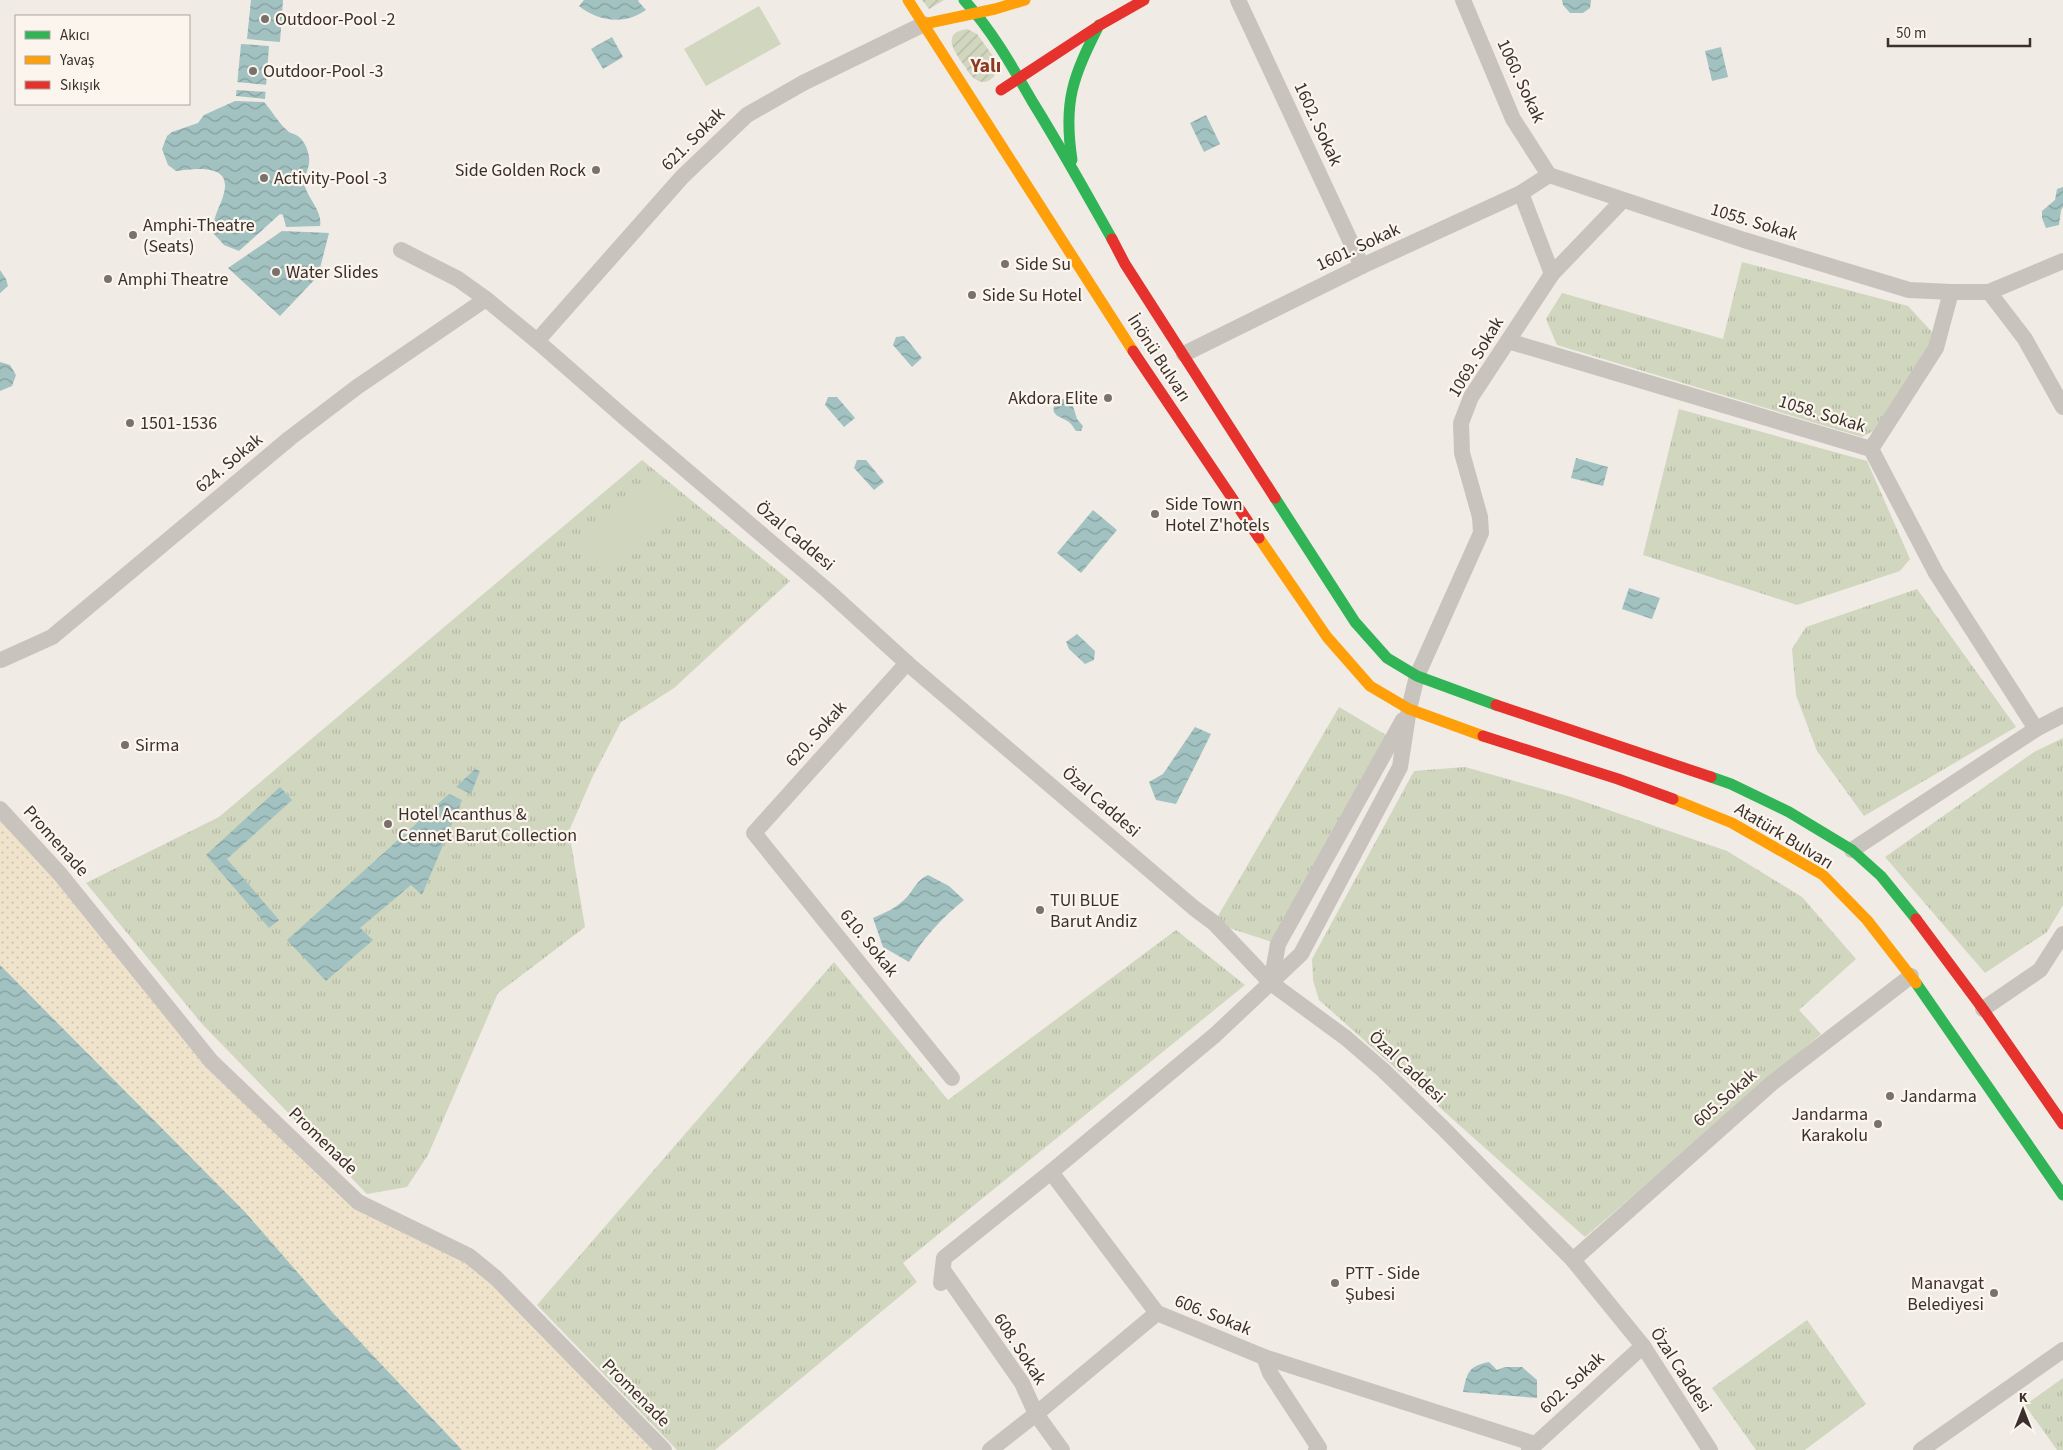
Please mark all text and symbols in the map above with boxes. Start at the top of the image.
place label: Outdoor-Pool -2 [275,7,396,32]
marker: Outdoor-Pool -2 [259,13,271,25]
legend [15,15,190,105]
scale bar [1888,15,2030,47]
text: 50 m [1896,23,1926,44]
text: Akıcı [60,25,90,46]
street label: 1060. Sokak [1491,35,1551,127]
text: Yavaş [59,50,94,71]
district label: Yalı [970,52,1001,80]
place label: Outdoor-Pool -3 [263,59,384,84]
marker: Outdoor-Pool -3 [247,65,259,77]
text: Sıkışık [60,75,101,96]
street label: 1602. Sokak [1288,78,1348,170]
street label: 621. Sokak [656,101,731,176]
place label: Side Golden Rock [455,158,586,183]
marker: Side Golden Rock [590,164,602,176]
place label: Activity-Pool -3 [274,166,387,191]
marker: Activity-Pool -3 [258,172,270,184]
street label: 1055. Sokak [1707,197,1801,247]
place label: Amphi-Theatre (Seats) [143,213,255,259]
street label: 1601. Sokak [1312,217,1404,277]
marker: Amphi-Theatre (Seats) [127,229,139,241]
place label: Side Su [1015,252,1071,277]
marker: Side Su [999,258,1011,270]
place label: Water Slides [286,260,378,285]
marker: Water Slides [270,266,282,278]
place label: Amphi Theatre [118,267,229,292]
marker: Amphi Theatre [102,273,114,285]
place label: Side Su Hotel [982,283,1082,308]
marker: Side Su Hotel [966,289,978,301]
street label: İnönü Bulvarı [1121,309,1197,407]
street label: 1069. Sokak [1442,312,1510,402]
place label: Akdora Elite [1008,386,1098,411]
street label: 1058. Sokak [1775,389,1869,439]
marker: Akdora Elite [1102,392,1114,404]
place label: 1501-1536 [140,411,217,436]
marker: 1501-1536 [124,417,136,429]
street label: 624. Sokak [190,427,268,499]
place label: Side Town Hotel Z'hotels [1165,492,1269,538]
street label: Özal Caddesi [750,495,840,577]
marker: Side Town Hotel Z'hotels [1149,508,1161,520]
street label: 620. Sokak [780,695,852,772]
place label: Sirma [135,733,179,758]
marker: Sirma [119,739,131,751]
street label: Özal Caddesi [1056,761,1146,843]
street label: Atatürk Bulvarı [1730,797,1838,875]
street label: Promenade [17,800,95,882]
place label: Hotel Acanthus & Cennet Barut Collection [398,802,577,848]
marker: Hotel Acanthus & Cennet Barut Collection [382,818,394,830]
place label: TUI BLUE Barut Andiz [1050,888,1137,934]
street label: 610. Sokak [834,904,904,982]
marker: TUI BLUE Barut Andiz [1034,904,1046,916]
street label: Özal Caddesi [1363,1025,1451,1109]
street label: 605.Sokak [1688,1063,1762,1133]
place label: Jandarma [1900,1084,1977,1109]
marker: Jandarma [1884,1090,1896,1102]
street label: Promenade [283,1102,363,1180]
place label: Jandarma Karakolu [1791,1102,1868,1148]
marker: Jandarma Karakolu [1872,1118,1884,1130]
place label: PTT - Side Şubesi [1345,1261,1420,1307]
place label: Manavgat Belediyesi [1907,1271,1984,1317]
marker: PTT - Side Şubesi [1329,1277,1341,1289]
marker: Manavgat Belediyesi [1988,1287,2000,1299]
street label: 606. Sokak [1171,1288,1255,1342]
street label: 608. Sokak [987,1308,1053,1390]
street label: Özal Caddesi [1644,1323,1718,1417]
street label: 602. Sokak [1534,1346,1610,1420]
street label: Promenade [596,1353,676,1433]
north arrow [1998,1385,2048,1435]
text: K [2019,1388,2028,1408]

